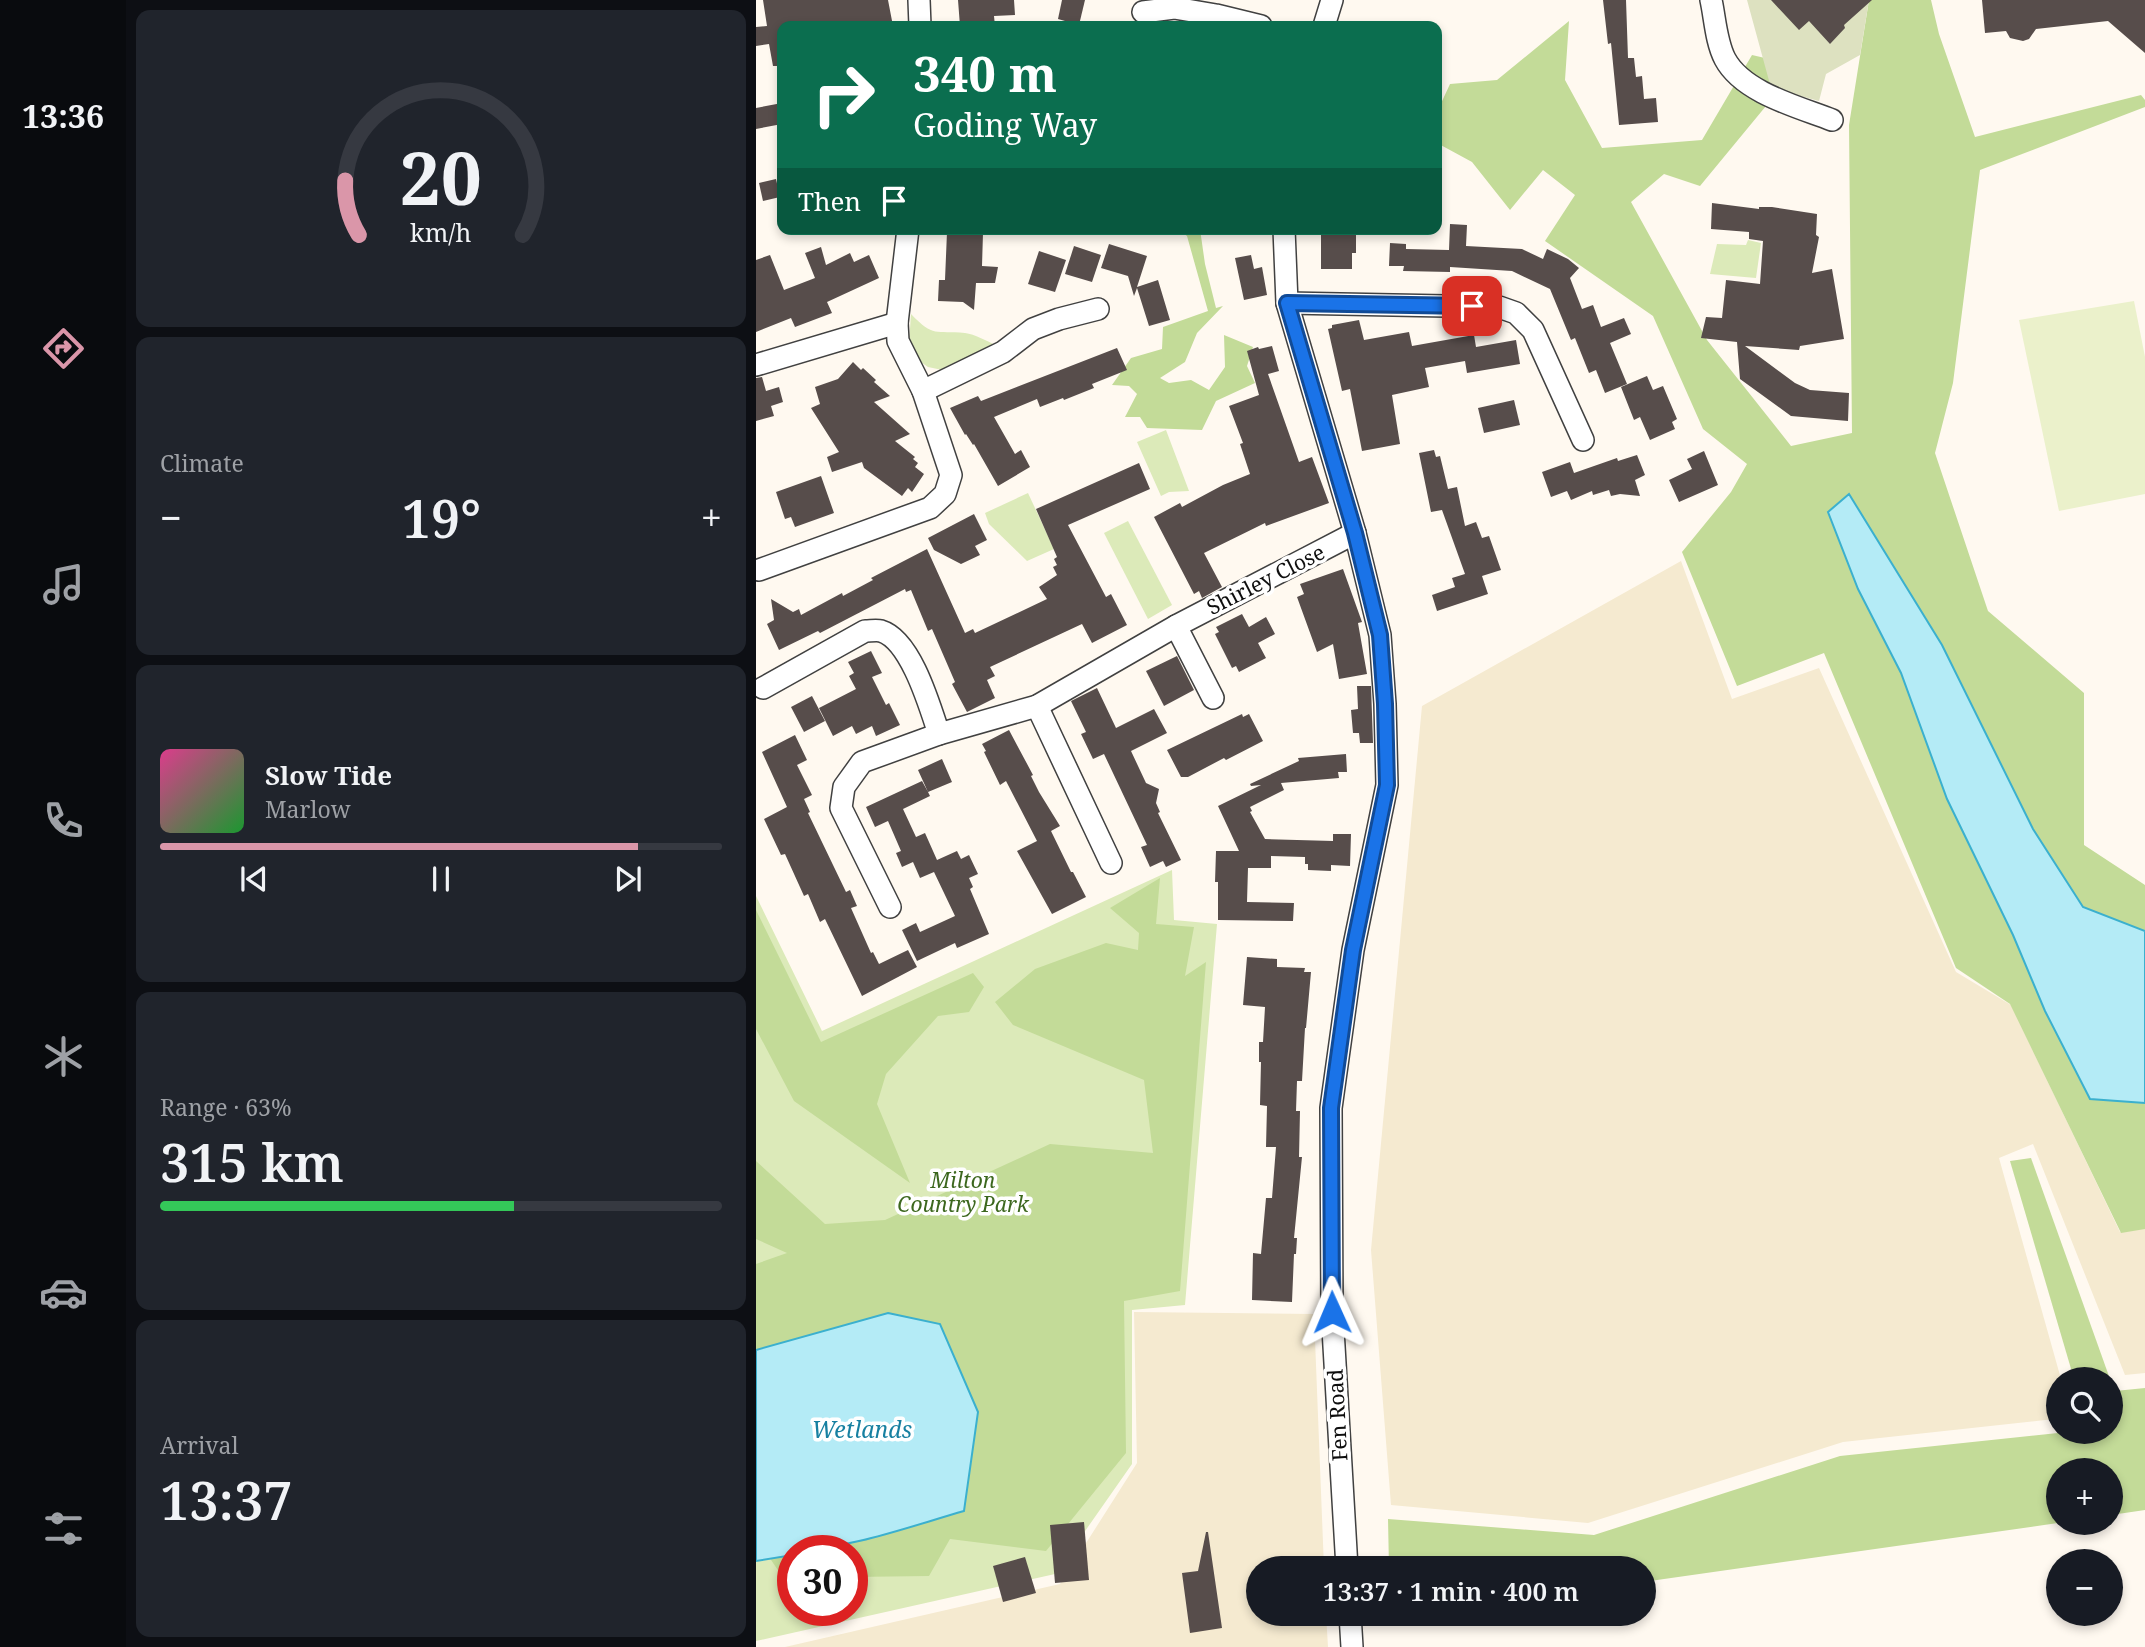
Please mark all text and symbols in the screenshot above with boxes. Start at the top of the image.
text: 340 m [913,40,1057,106]
icon: right [798,49,889,140]
text: 13:36 [22,94,104,137]
text: Goding Way [913,103,1097,146]
text: 20 [400,127,482,226]
icon: arrive [875,182,913,220]
text: Then [798,183,861,219]
text: km/h [410,215,472,249]
pin [1442,276,1502,336]
icon: arrive [1453,287,1491,325]
icon: directions [39,324,88,373]
text: Climate [160,447,244,479]
text: 19° [402,482,481,553]
text: − [160,491,182,543]
text: + [701,491,722,543]
street label: Shirley Close [1202,537,1329,621]
icon: music [39,560,88,609]
text: Slow Tide [265,757,392,793]
text: Marlow [265,793,351,825]
icon: phone [39,796,88,845]
icon: previous [235,860,273,898]
icon: pause [422,860,460,898]
icon: next [609,860,647,898]
icon: climate [39,1032,88,1081]
text: Range · 63% [160,1091,292,1123]
text: 315 km [160,1126,344,1197]
park label: Milton Country Park [897,1166,1030,1218]
icon: car [39,1268,88,1317]
position arrow [1295,1275,1369,1349]
map controls [2046,1367,2123,1626]
button: search [2046,1367,2123,1444]
street label: Fen Road [1321,1368,1353,1462]
water label: Wetlands [812,1413,913,1445]
text: Arrival [160,1429,239,1461]
button: + [2046,1458,2123,1535]
text: 13:37 [160,1464,293,1535]
icon: filters [39,1504,88,1553]
speed limit sign: 30 [777,1535,868,1626]
button: − [2046,1549,2123,1626]
text: 13:37 · 1 min · 400 m [1323,1573,1579,1609]

